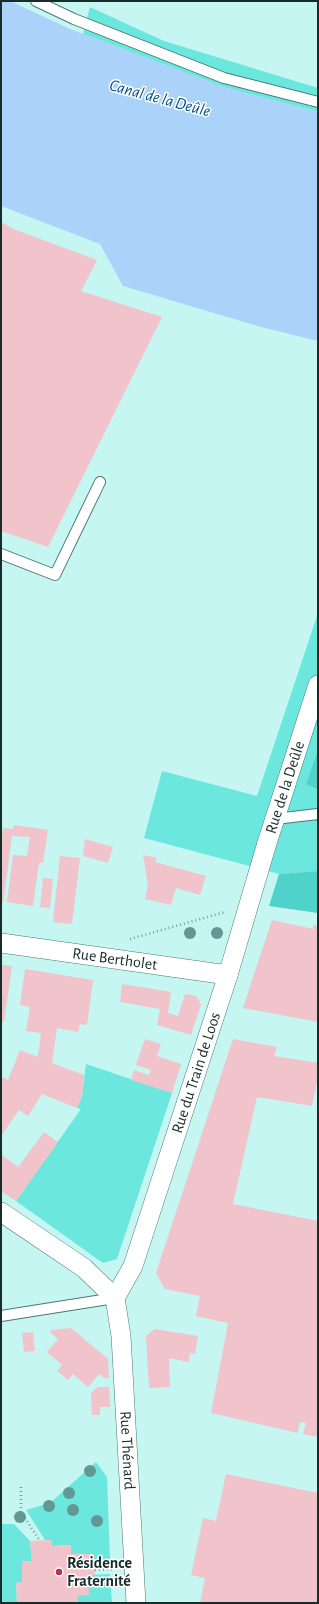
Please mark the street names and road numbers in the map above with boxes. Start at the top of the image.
street label: Rue de la Deûle [263,739,307,836]
street label: Rue Bertholet [71,945,158,973]
street label: Rue du Train de Loos [169,1010,223,1135]
street label: Rue Thénard [117,1410,138,1490]

